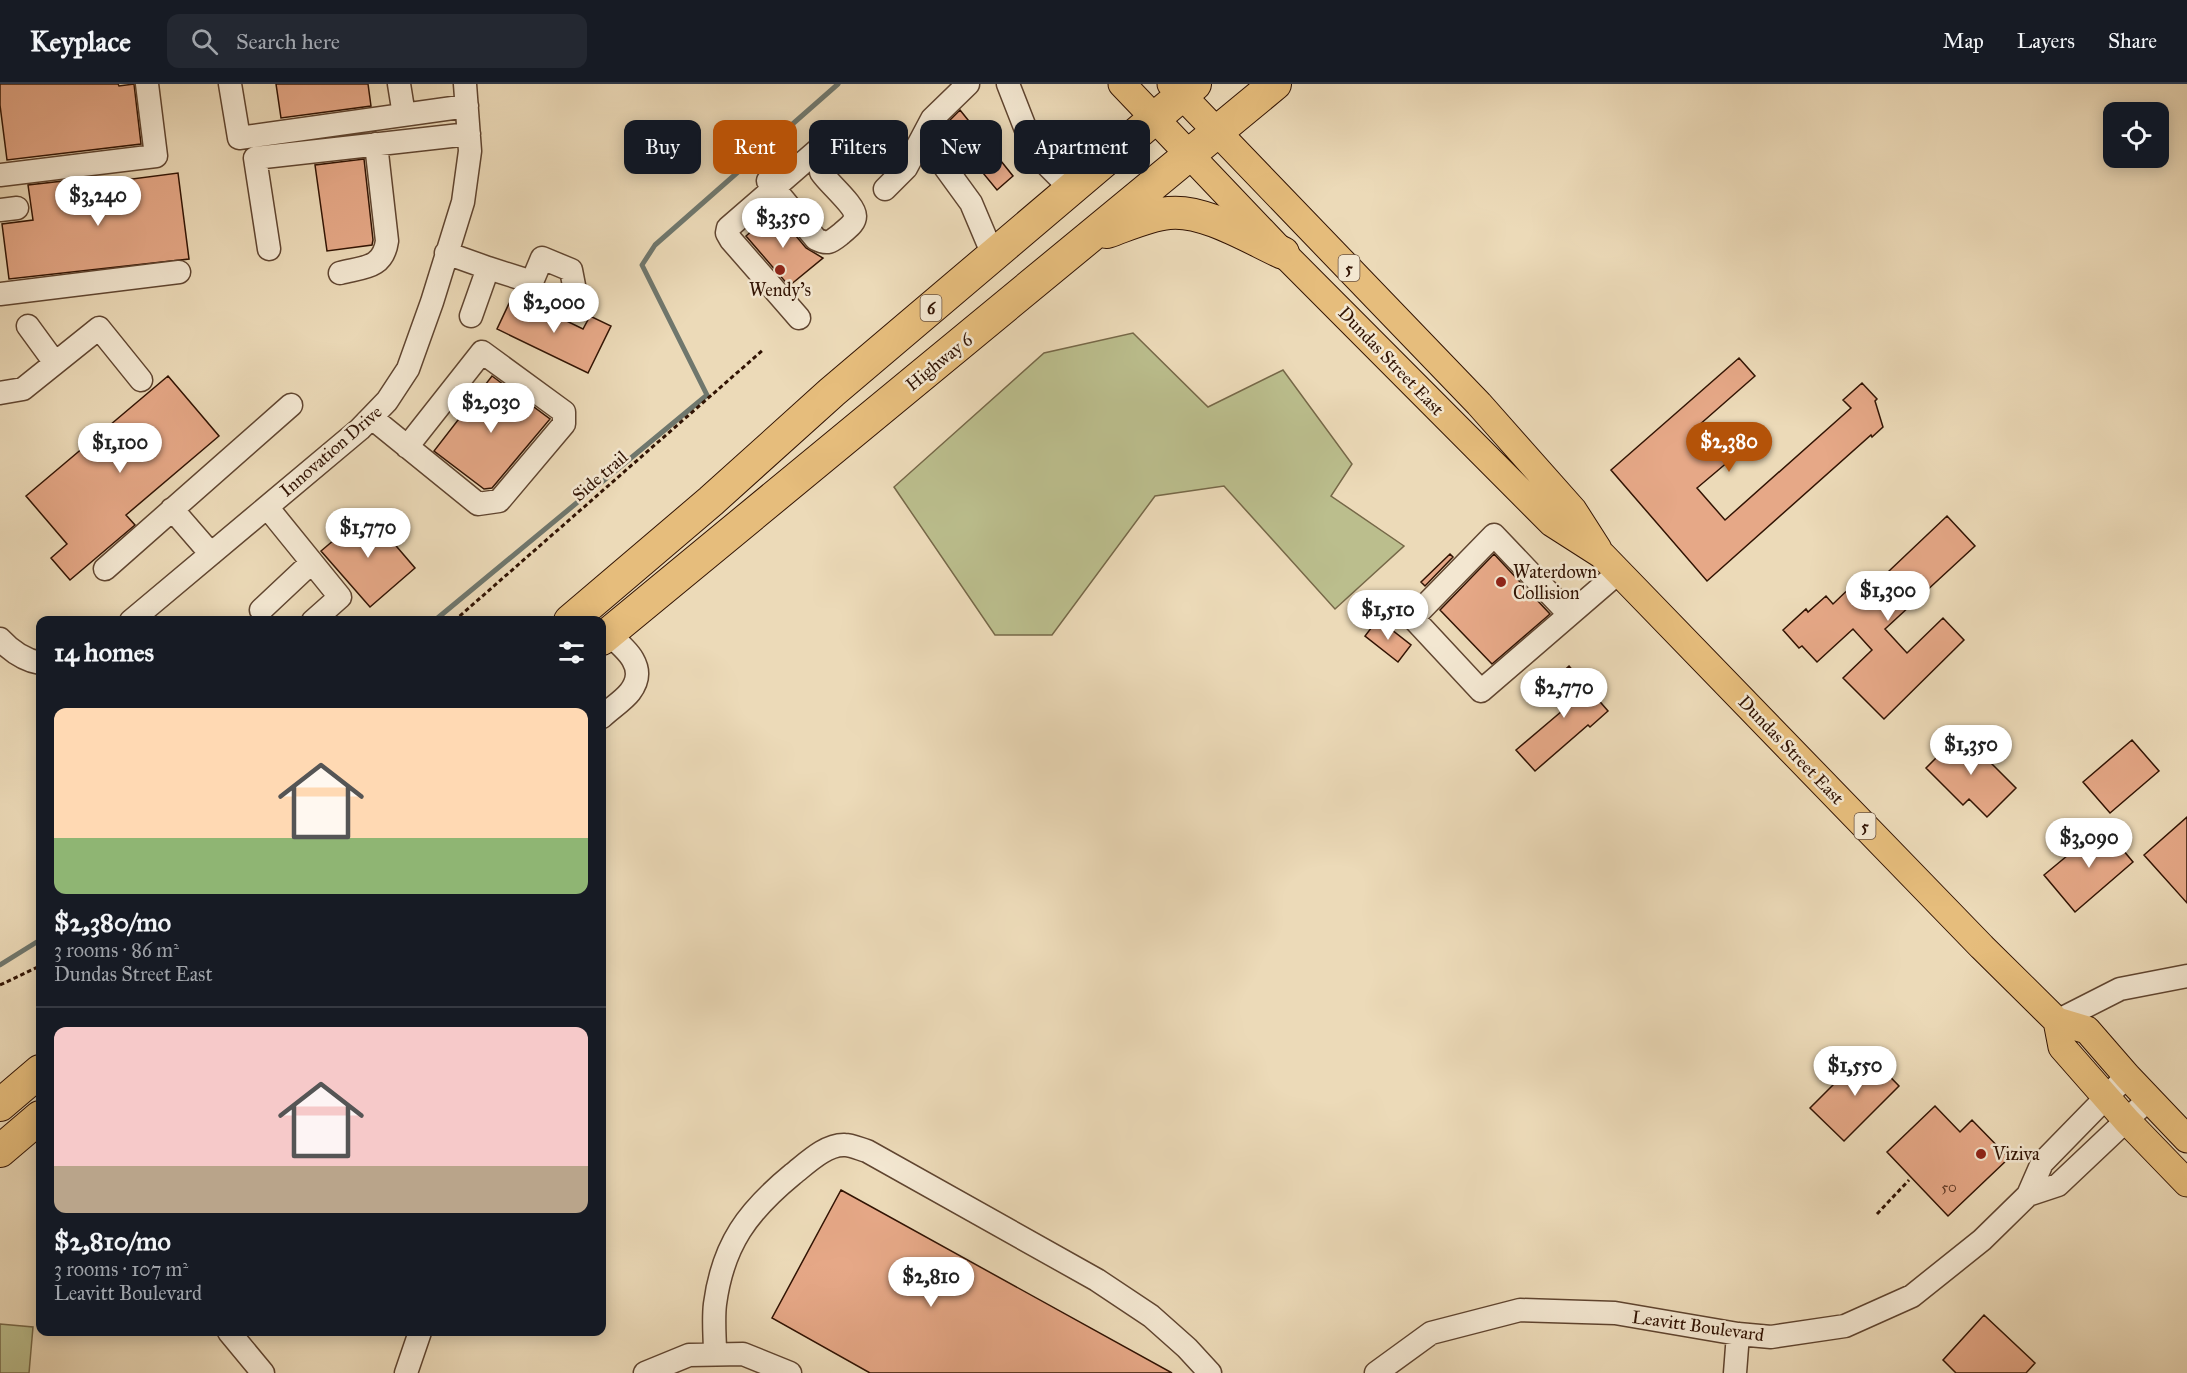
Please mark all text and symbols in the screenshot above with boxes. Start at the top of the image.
search box [167,14,587,68]
text: Keyplace [30,24,131,59]
icon: search [188,25,221,58]
text: Search here [236,28,340,55]
text: Map [1943,28,1984,54]
text: Layers [2017,28,2075,54]
text: Share [2108,28,2157,54]
map controls [2103,102,2169,168]
button: locate [2103,102,2169,168]
chip: Buy [624,120,701,174]
chip: Rent [713,120,797,174]
chip: Filters [809,120,908,174]
chip: New [920,120,1002,174]
chip: Apartment [1014,120,1150,174]
pin: $3,240 [49,176,147,227]
text: $3,240 [69,183,127,207]
pin: $3,350 [734,198,832,249]
text: $3,350 [756,205,810,229]
road number: 5 [1338,255,1360,281]
marker: Wendy's [773,263,787,277]
place label: Wendy's [749,279,811,301]
pin: $2,000 [505,283,603,334]
text: $2,000 [523,290,585,314]
road number: 6 [920,295,942,321]
street label: Dundas Street East [1334,302,1449,420]
street label: Highway 6 [901,328,978,396]
pin: $2,030 [442,383,540,434]
text: $2,030 [462,390,520,414]
street label: Innovation Drive [275,401,387,501]
pin: $2,380 [1680,422,1778,473]
pin: $1,100 [71,423,169,474]
text: $2,380 [1700,429,1758,453]
text: $1,100 [92,430,148,454]
street label: Side trail [568,446,632,506]
pin: $1,770 [319,508,417,559]
text: $1,770 [340,515,396,539]
place label: Waterdown Collision [1513,561,1597,604]
pin: $1,300 [1839,571,1937,622]
marker: Waterdown Collision [1494,575,1508,589]
text: $1,300 [1860,578,1916,602]
pin: $1,510 [1339,590,1437,641]
text: $1,510 [1361,597,1415,621]
text: 14 homes [54,636,154,668]
icon: filters [555,636,588,669]
pin: $2,770 [1515,668,1613,719]
text: $2,770 [1534,675,1594,699]
street label: Dundas Street East [1734,691,1849,809]
pin: $1,350 [1922,725,2020,776]
text: $1,350 [1944,732,1998,756]
icon: home [267,747,375,855]
road number: 5 [1854,813,1876,839]
pin: $3,090 [2040,818,2138,869]
text: $3,090 [2059,825,2119,849]
text: $2,380/mo [54,906,171,938]
text: 3 rooms · 86 m² [54,938,179,962]
text: Dundas Street East [54,962,213,986]
pin: $1,550 [1806,1046,1904,1097]
text: $1,550 [1828,1053,1882,1077]
icon: home [267,1066,375,1174]
place label: Viziva [1992,1143,2040,1165]
marker: Viziva [1974,1147,1988,1161]
house number: 50 [1941,1178,1957,1196]
text: $2,810/mo [54,1225,171,1257]
text: 3 rooms · 107 m² [54,1257,188,1281]
pin: $2,810 [882,1257,980,1308]
text: $2,810 [902,1264,960,1288]
text: Leavitt Boulevard [54,1281,202,1305]
street label: Leavitt Boulevard [1630,1306,1766,1346]

